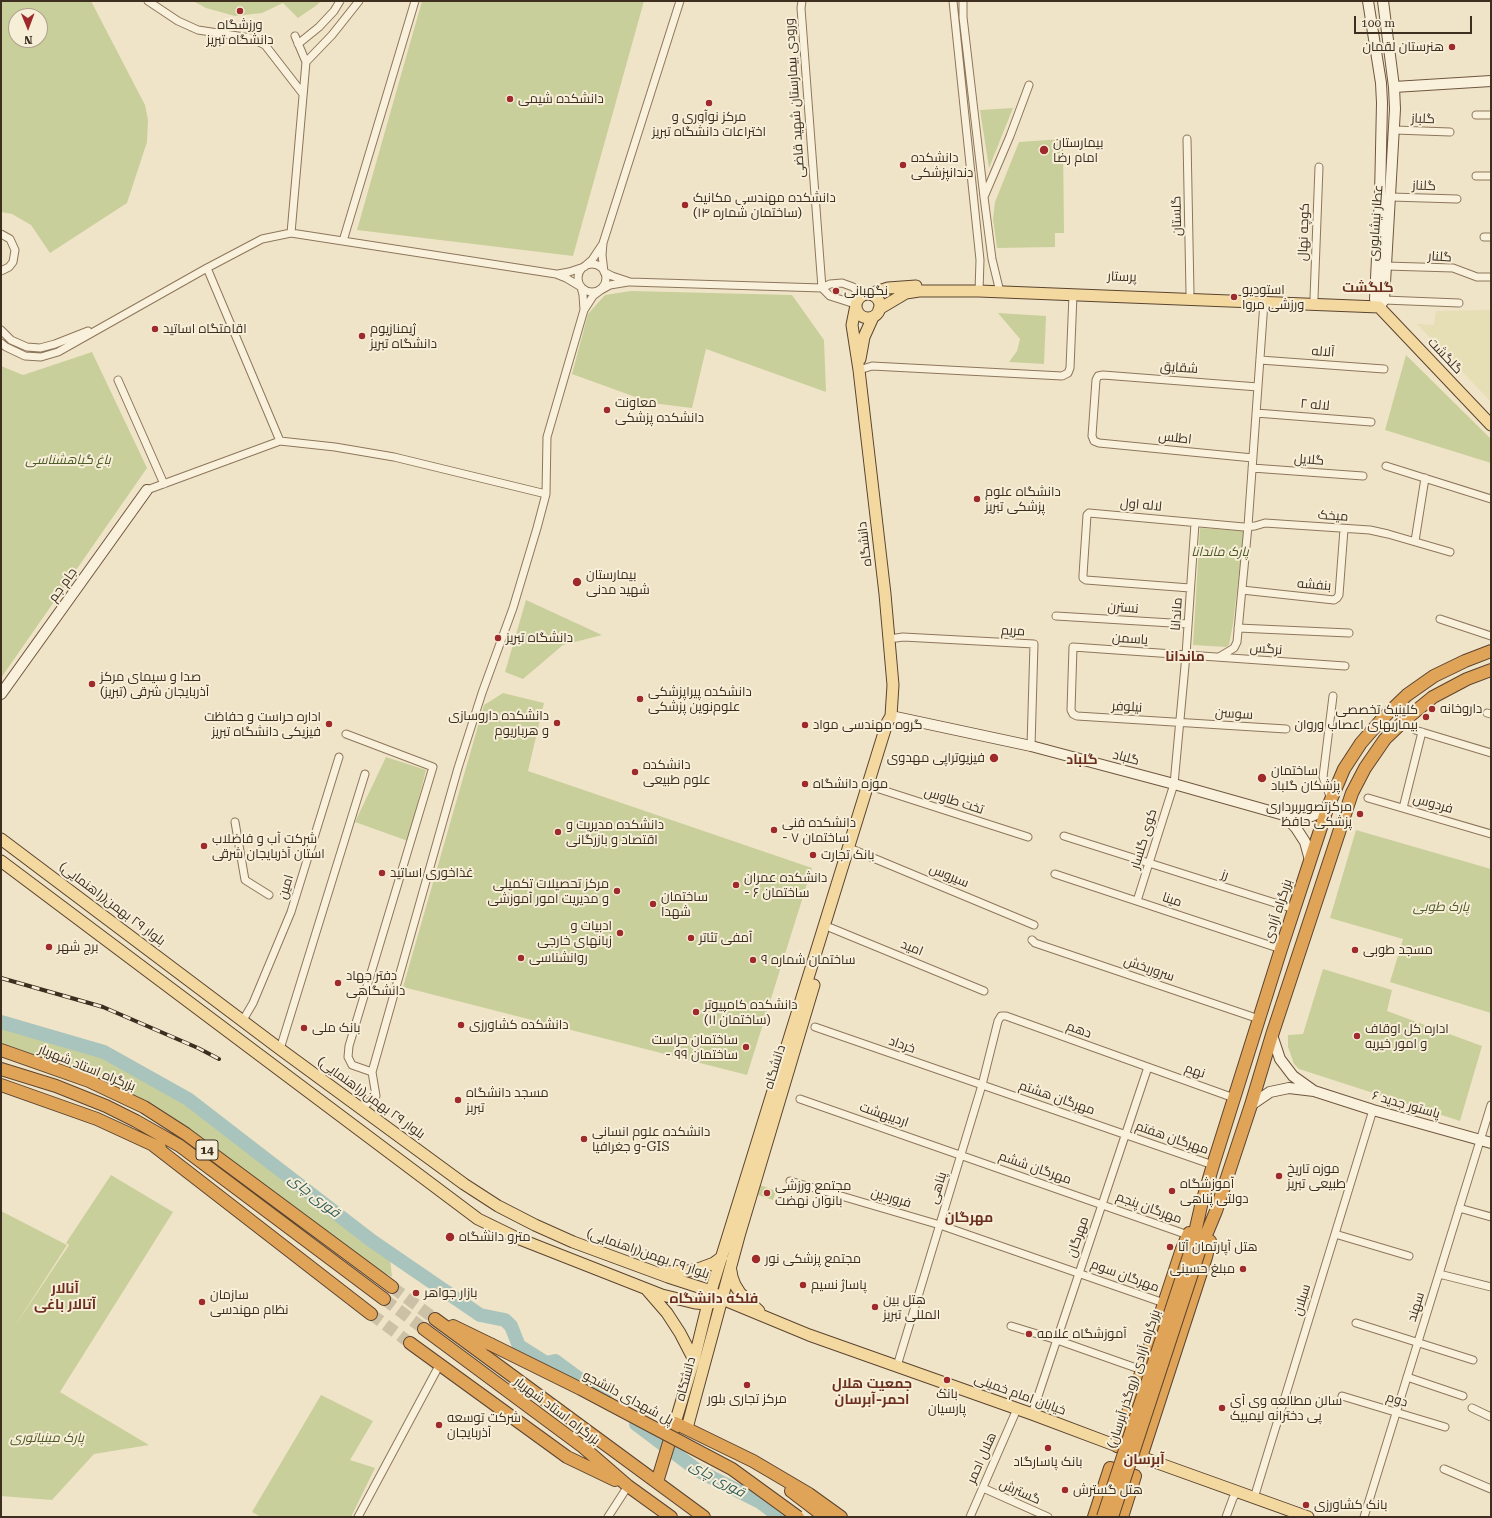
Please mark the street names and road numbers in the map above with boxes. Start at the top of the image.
street label: ورودی بیمارستان شهید قاضی [782,18,808,178]
street label: گلباز [1411,111,1435,127]
street label: گلناز [1412,178,1436,194]
street label: عطار نیشابوری [1366,184,1386,262]
street label: گلستان [1169,196,1185,236]
street label: کوچه نهال [1295,203,1313,261]
street label: گلنار [1428,248,1452,266]
street label: پرستار [1107,269,1137,285]
street label: گلگشت [1424,335,1466,377]
street label: آلاله [1311,343,1335,361]
street label: شقایق [1160,359,1198,377]
street label: لاله ۲ [1300,396,1330,414]
street label: اطلس [1158,428,1192,448]
street label: گلایل [1293,451,1325,469]
street label: لاله اول [1119,495,1163,515]
street label: میخک [1317,507,1349,525]
street label: دانشگاه [855,521,875,567]
street label: جام جم [45,565,81,605]
street label: بنفشه [1296,576,1332,594]
street label: ماندانا [1168,597,1186,631]
street label: نسترن [1107,599,1139,617]
street label: مریم [1000,623,1026,639]
street label: یاسمن [1112,630,1148,648]
street label: نرگس [1249,640,1283,658]
street label: نیلوفر [1111,698,1143,716]
street label: سوسن [1215,705,1253,723]
street label: گلباد [1111,747,1141,769]
street label: تخت طاوس [922,784,986,818]
street label: فردوس [1411,791,1455,817]
street label: کوی گلسار [1128,807,1160,871]
street label: بلوار ٢٩ بهمن(راهنمایی) [56,859,168,949]
street label: سیروس [927,861,971,891]
street label: رز [1219,867,1231,883]
street label: امین [275,873,297,901]
street label: بزرگراه آزادی [1260,877,1296,945]
street label: مینا [1160,890,1184,910]
street label: امید [899,937,925,959]
street label: سروربخش [1122,953,1176,985]
street label: دهم [1064,1018,1094,1042]
street label: خرداد [887,1033,917,1057]
street label: بزرگراه استاد شهریار [36,1041,138,1095]
street label: دانشگاه [761,1043,789,1091]
street label: بلوار ٢٩ بهمن(راهنمایی) [314,1054,428,1142]
street label: نهم [1183,1060,1207,1082]
street label: مهرگان هشتم [1017,1078,1097,1118]
street label: پاستور جدید ۶ [1370,1088,1442,1122]
street label: اردیبهشت [857,1099,911,1131]
street label: مهرگان هفتم [1133,1118,1211,1158]
road number: 14 [196,1140,218,1160]
street label: مهرگان ششم [997,1148,1073,1188]
street label: پناهی [926,1170,950,1206]
street label: فروردین [869,1185,913,1211]
street label: مهرگان پنجم [1114,1189,1184,1227]
street label: مهرگان [1064,1215,1092,1259]
street label: بلوار ٢٩ بهمن(راهنمایی) [584,1226,712,1282]
street label: مهرگان سوم [1089,1256,1161,1296]
street label: سبلان [1290,1282,1314,1318]
street label: سهند [1404,1290,1428,1324]
street label: بزرگراه آزادی (روگذر آبرسان) [1104,1308,1164,1450]
street label: دانشگاه [673,1355,699,1403]
street label: پل شهدای دانشجو [580,1368,676,1428]
street label: خیابان امام خمینی [972,1371,1068,1419]
street label: بزرگراه استاد شهریار [511,1374,603,1448]
street label: دوم [1384,1389,1410,1411]
street label: هلال احمر [964,1430,1000,1486]
street label: گسترش [997,1476,1043,1508]

